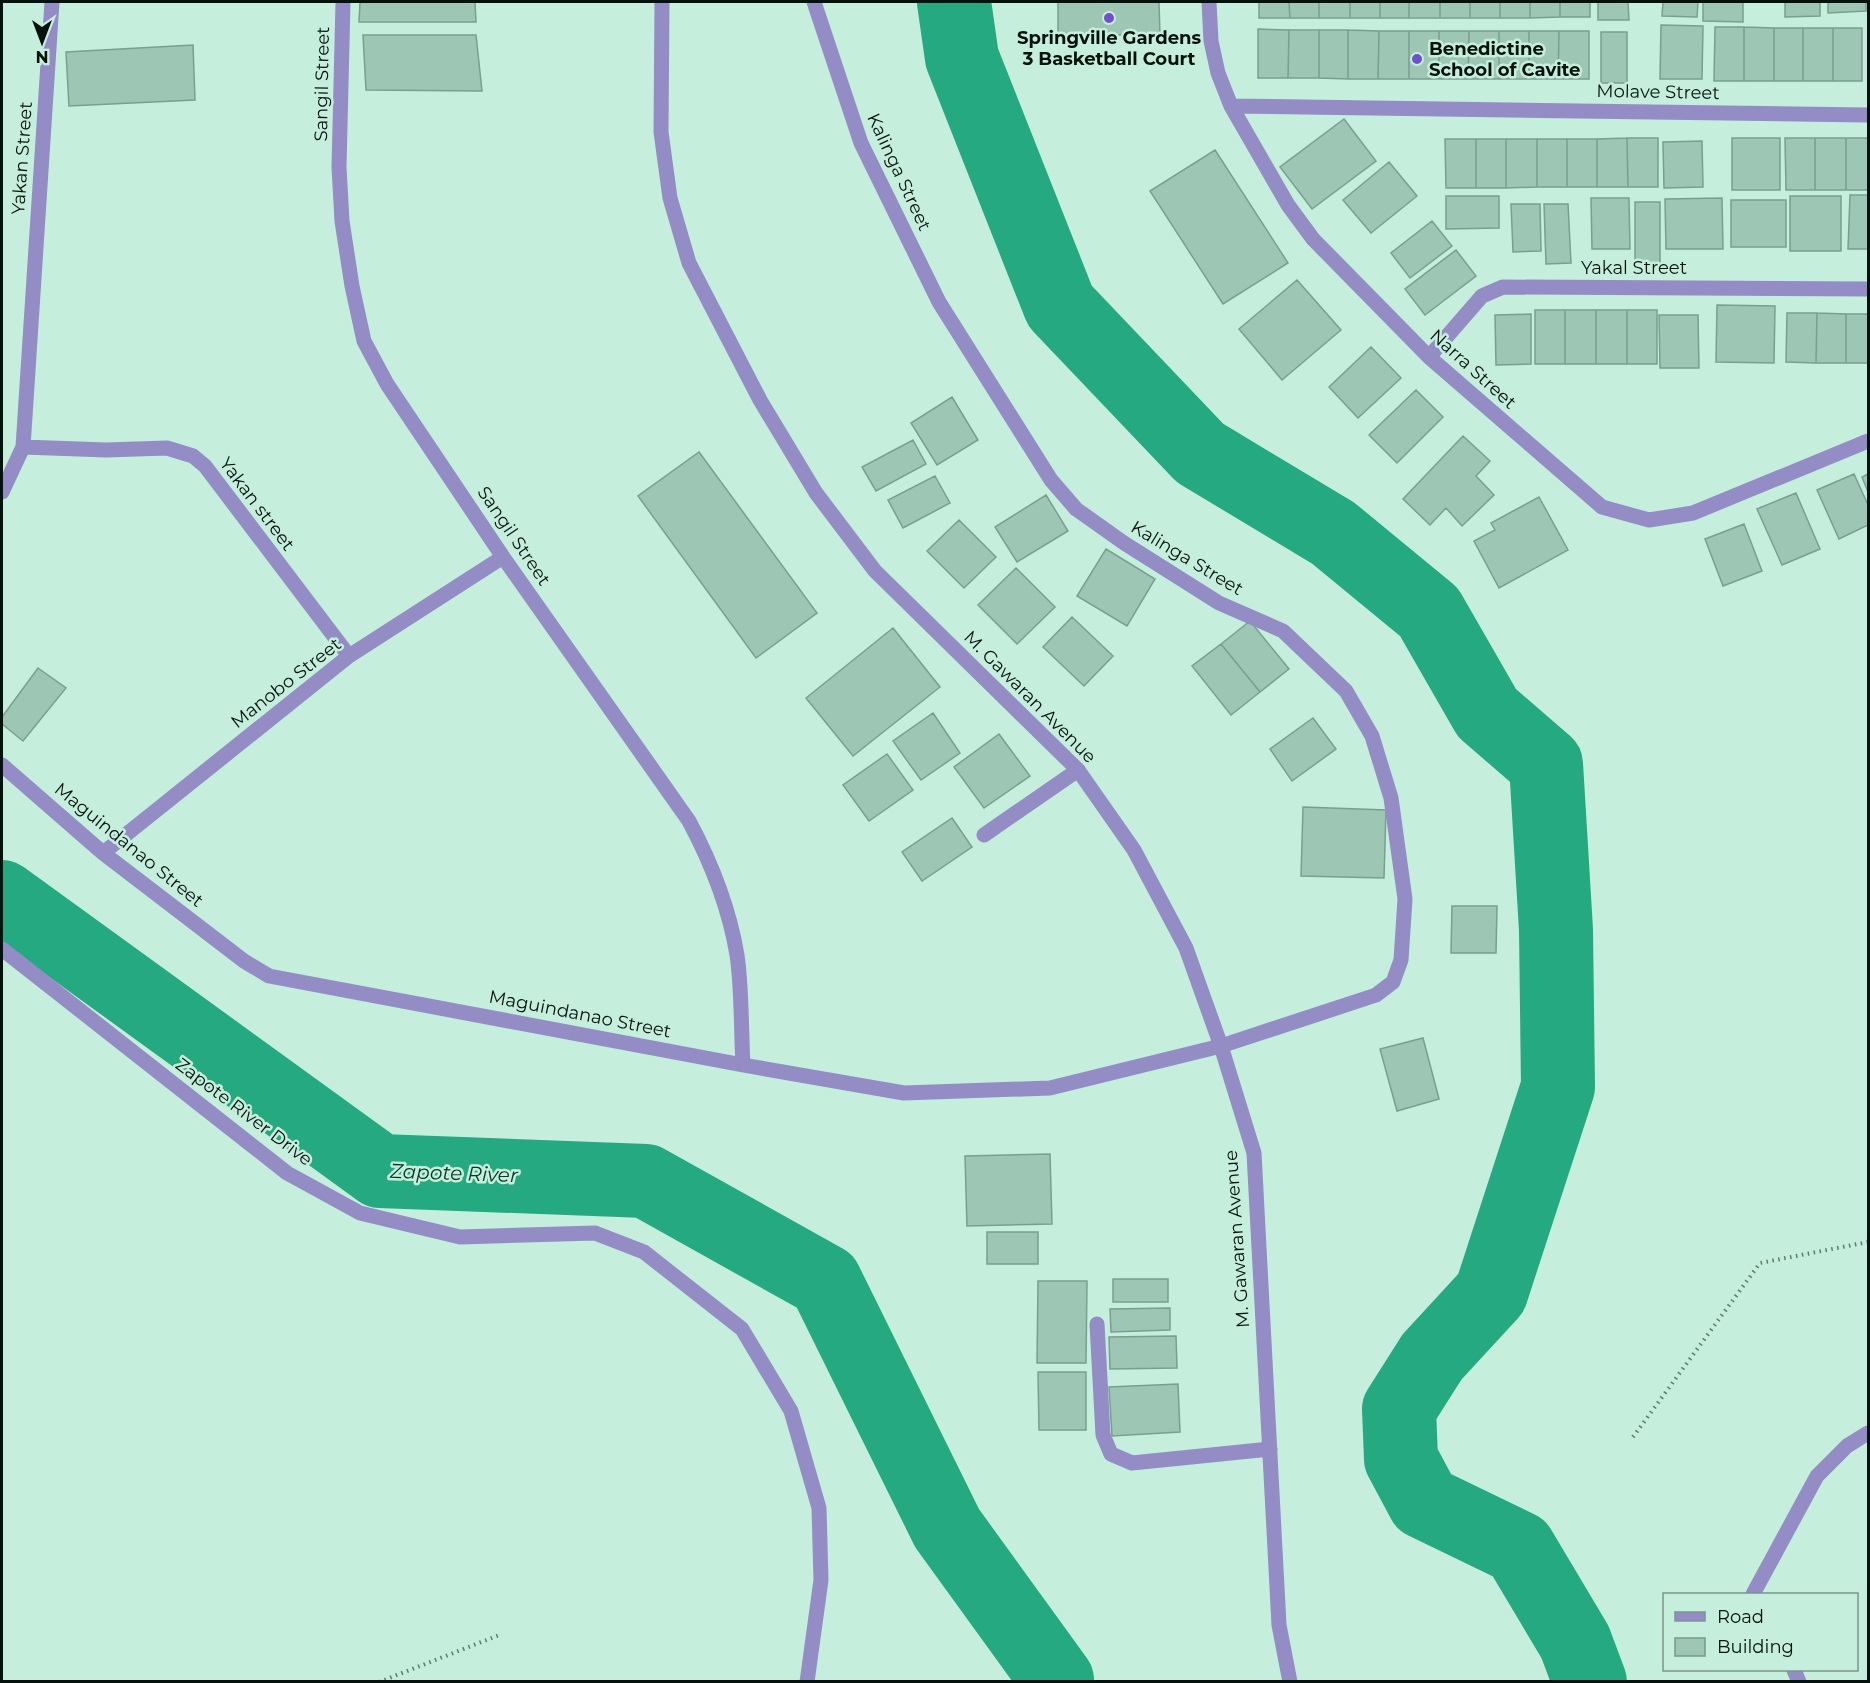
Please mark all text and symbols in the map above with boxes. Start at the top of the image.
marker: Springville Gardens 3 Basketball Court [1102,11,1116,25]
north arrow [12,12,72,72]
street label: Sangil Street [310,26,334,142]
place label: Springville Gardens 3 Basketball Court [1017,27,1201,70]
place label: Benedictine School of Cavite [1429,38,1580,81]
text: N [36,47,48,66]
marker: Benedictine School of Cavite [1410,52,1424,66]
street label: Molave Street [1596,80,1720,104]
street label: Yakan Street [7,101,37,215]
street label: Kalinga Street [862,110,936,234]
street label: Yakal Street [1581,257,1687,279]
street label: Narra Street [1425,324,1521,414]
street label: Yakan street [215,453,299,555]
street label: Sangil Street [473,482,555,590]
street label: Kalinga Street [1127,516,1247,600]
street label: M. Gawaran Avenue [959,626,1101,768]
street label: Manobo Street [226,633,346,733]
street label: Maguindanao Street [50,778,208,912]
street label: Maguindanao Street [487,986,673,1042]
street label: Zapote River Drive [171,1053,317,1171]
street label: M. Gawaran Avenue [1220,1149,1254,1329]
water label: Zapote River [389,1159,519,1187]
legend [1663,1593,1858,1671]
text: Road [1717,1606,1764,1628]
text: Building [1717,1636,1794,1658]

